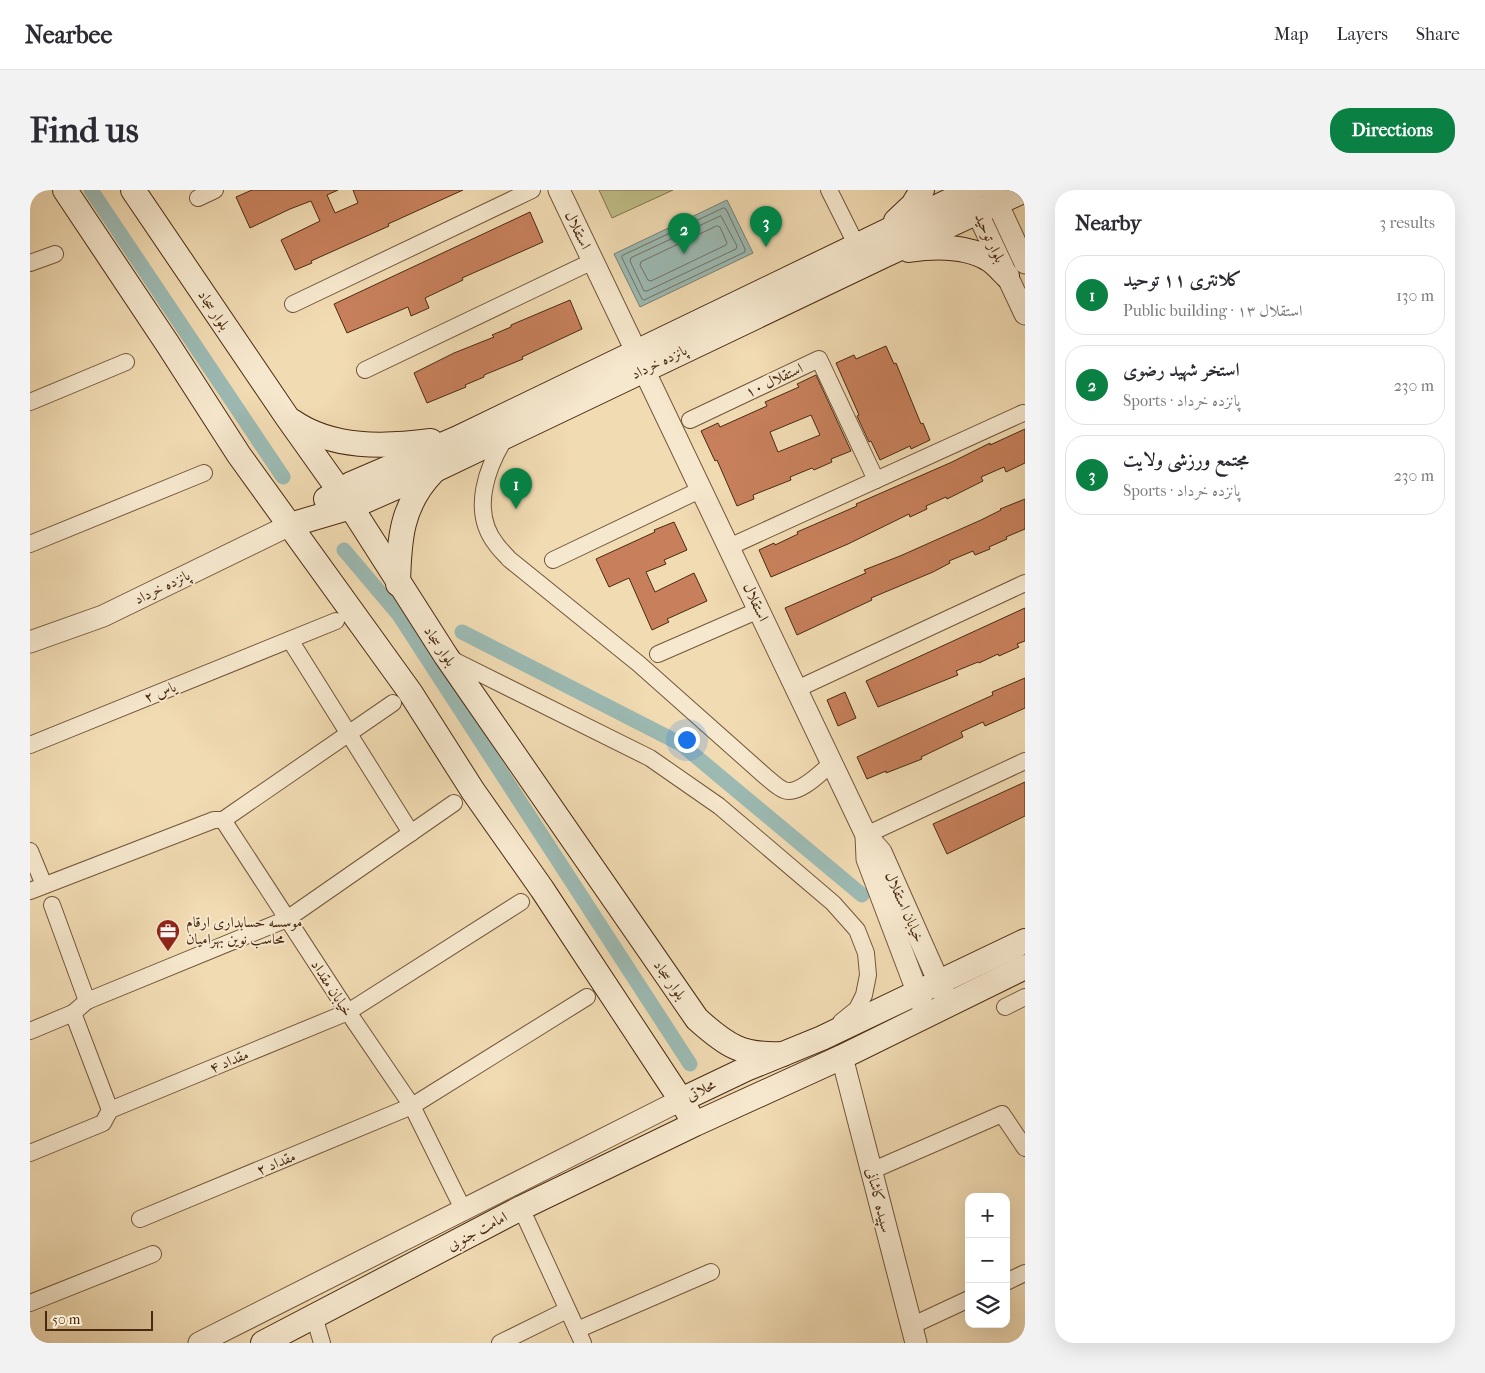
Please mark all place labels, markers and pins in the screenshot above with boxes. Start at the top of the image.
pin: 3 [750,206,782,247]
pin: 2 [668,213,700,254]
pin: 1 [500,468,532,509]
place label: موسسه حسابداری ارقام محاسب نوین بهرامیان [186,913,302,949]
office icon: موسسه حسابداری ارقام محاسب نوین بهرامیان [155,918,181,952]

